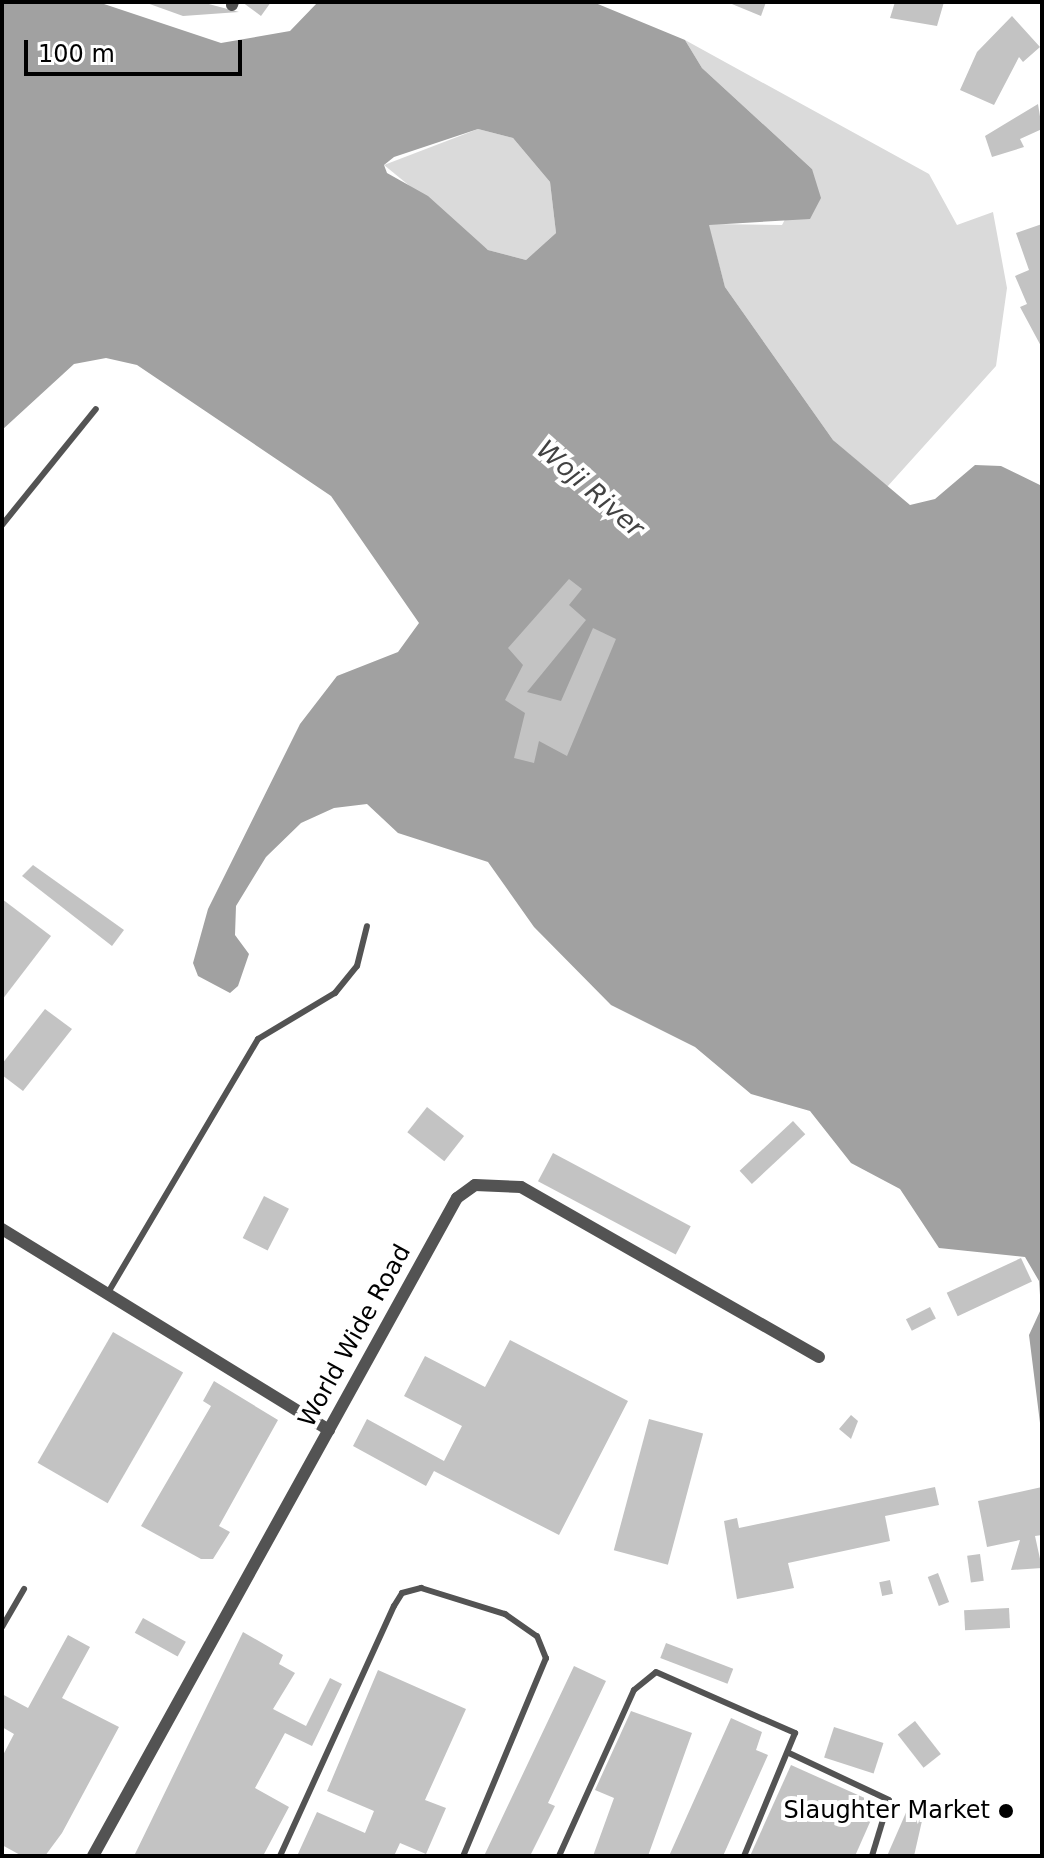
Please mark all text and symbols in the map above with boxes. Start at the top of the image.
scale bar [28,24,246,74]
text: 100 m [38,40,115,68]
water label: Woji River [530,434,650,544]
street label: World Wide Road [293,1240,417,1432]
place label: Slaughter Market [784,1797,990,1825]
marker: Slaughter Market [997,1802,1015,1820]

